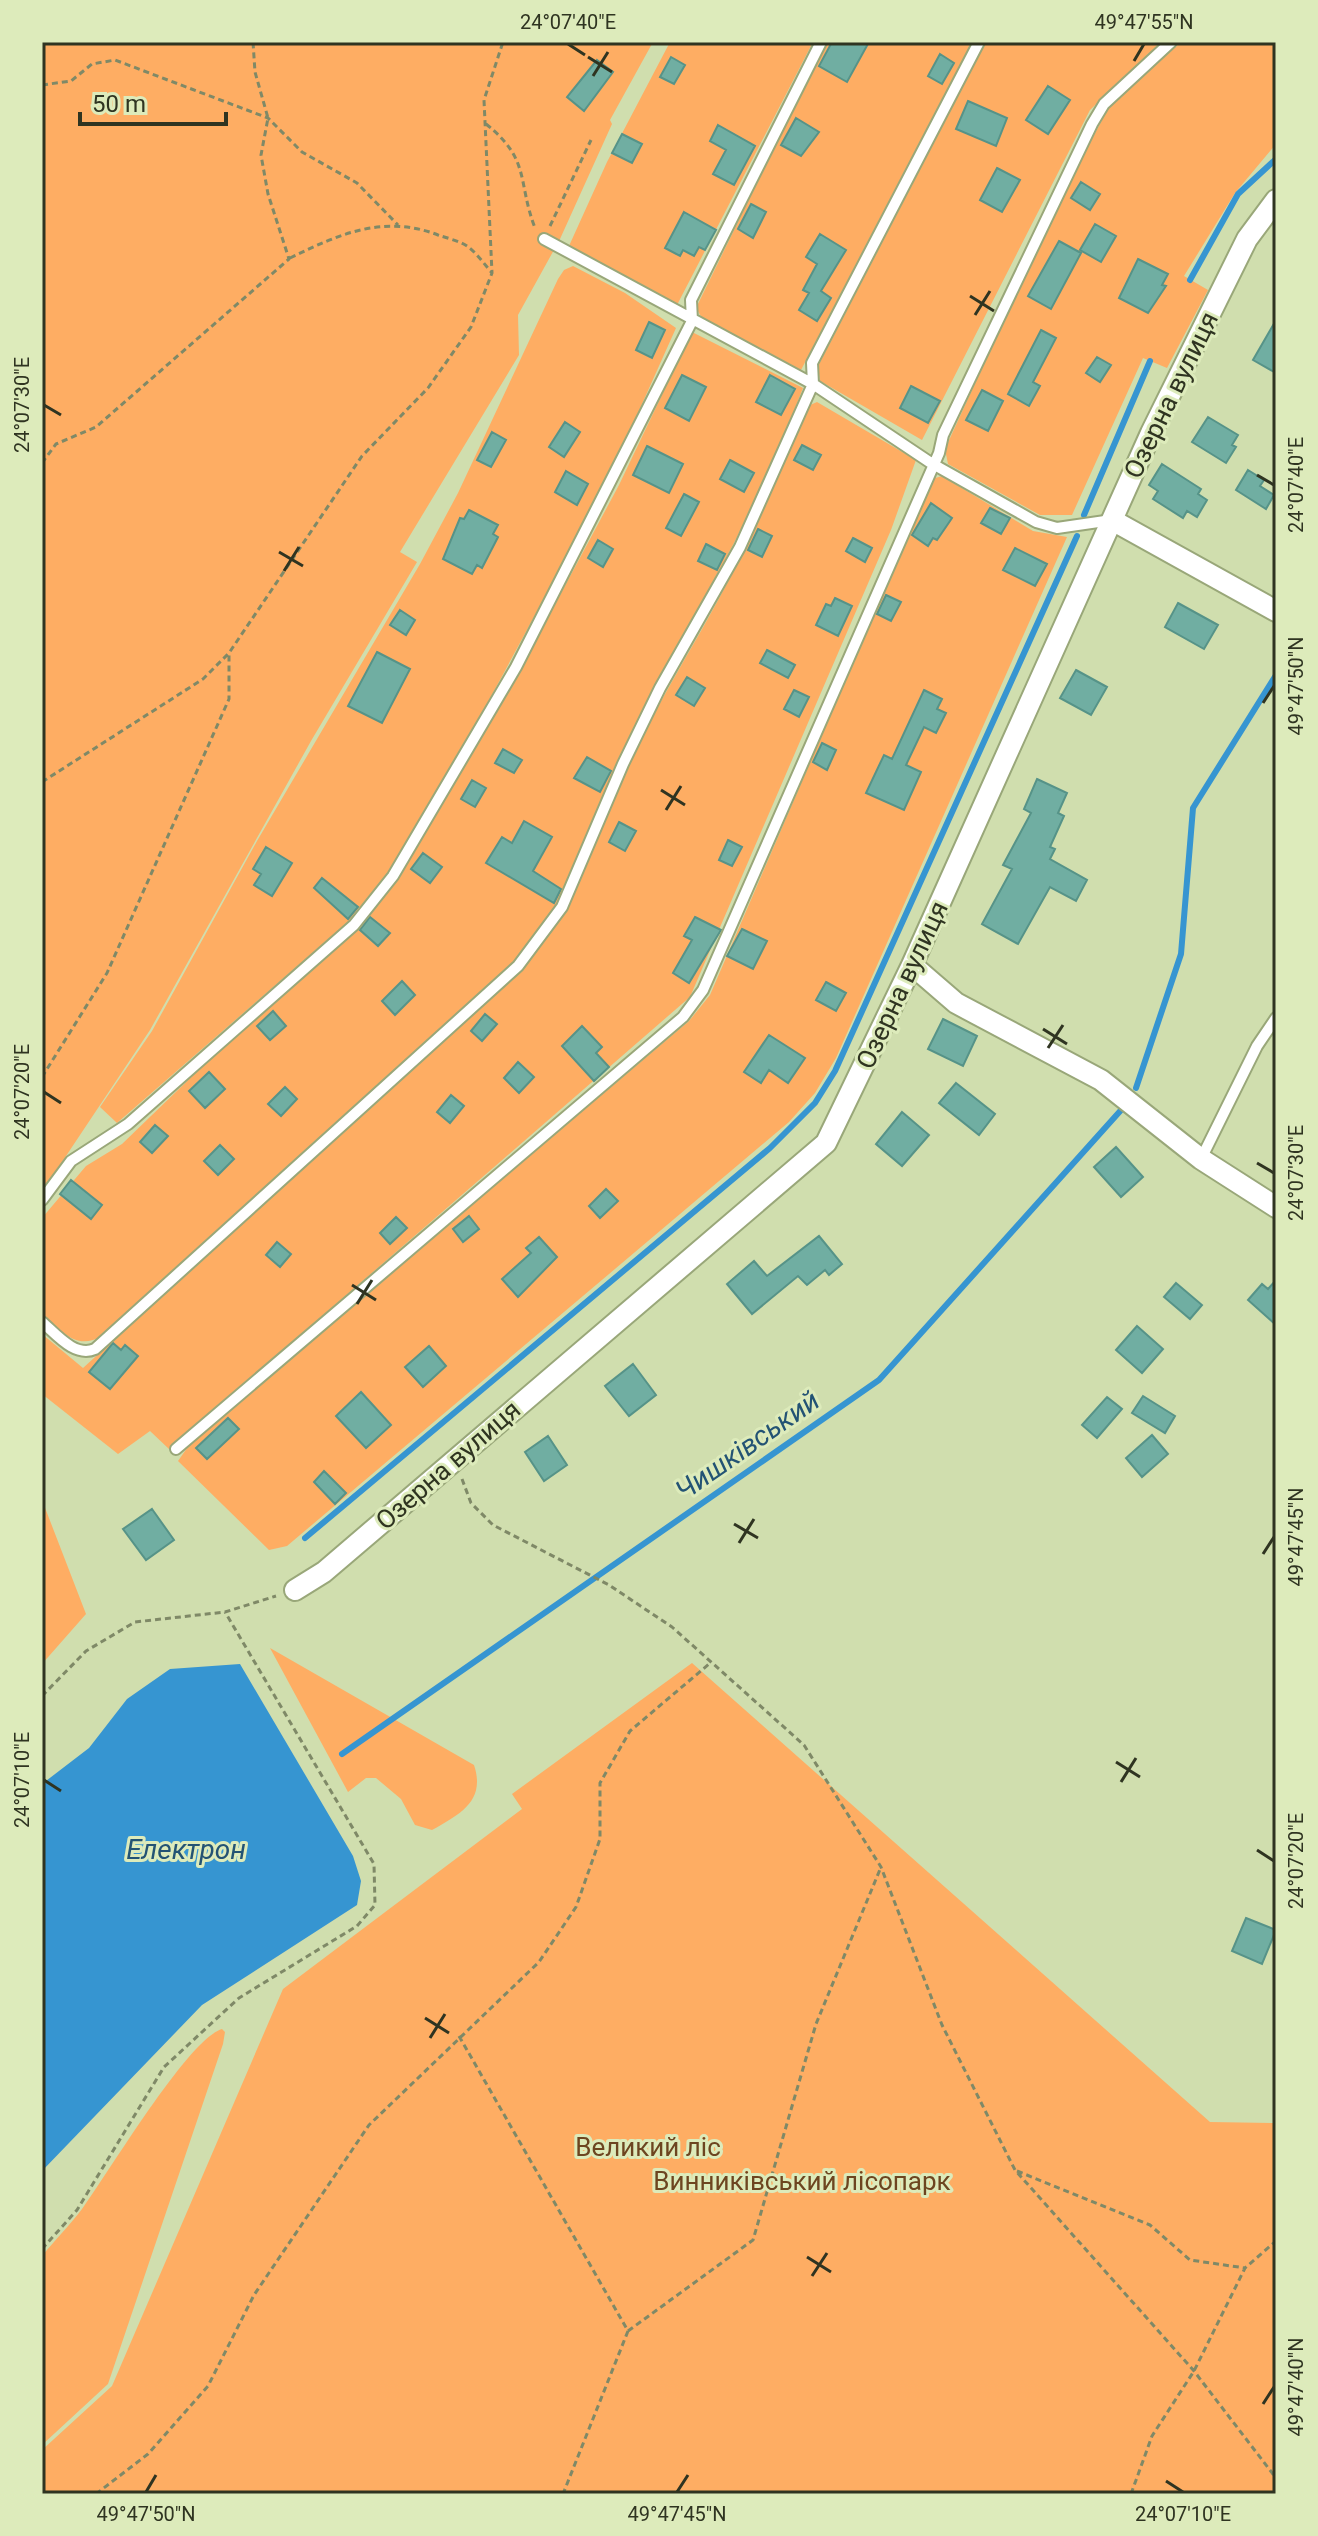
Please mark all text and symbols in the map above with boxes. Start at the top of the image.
text: 24°07'40"E [520,10,616,34]
text: 49°47'55"N [1094,10,1194,34]
scale bar [80,76,226,126]
text: 50 m [92,90,146,118]
street label: Озерна вулиця [1118,307,1224,483]
text: 24°07'30"E [10,357,34,453]
text: 24°07'40"E [1284,437,1308,533]
text: 49°47'50"N [1284,636,1308,736]
street label: Озерна вулиця [850,896,954,1074]
text: 24°07'20"E [10,1044,34,1140]
text: 24°07'30"E [1284,1125,1308,1221]
water label: Чишківський [669,1384,826,1507]
street label: Озерна вулиця [370,1394,526,1536]
text: 49°47'45"N [1284,1487,1308,1587]
text: 24°07'10"E [10,1732,34,1828]
text: 24°07'20"E [1284,1813,1308,1909]
water label: Електрон [126,1833,246,1866]
park label: Великий ліс [575,2132,721,2162]
park label: Винниківський лісопарк [653,2166,951,2196]
text: 49°47'40"N [1284,2337,1308,2437]
text: 49°47'50"N [96,2502,196,2526]
text: 49°47'45"N [627,2502,727,2526]
text: 24°07'10"E [1135,2502,1231,2526]

